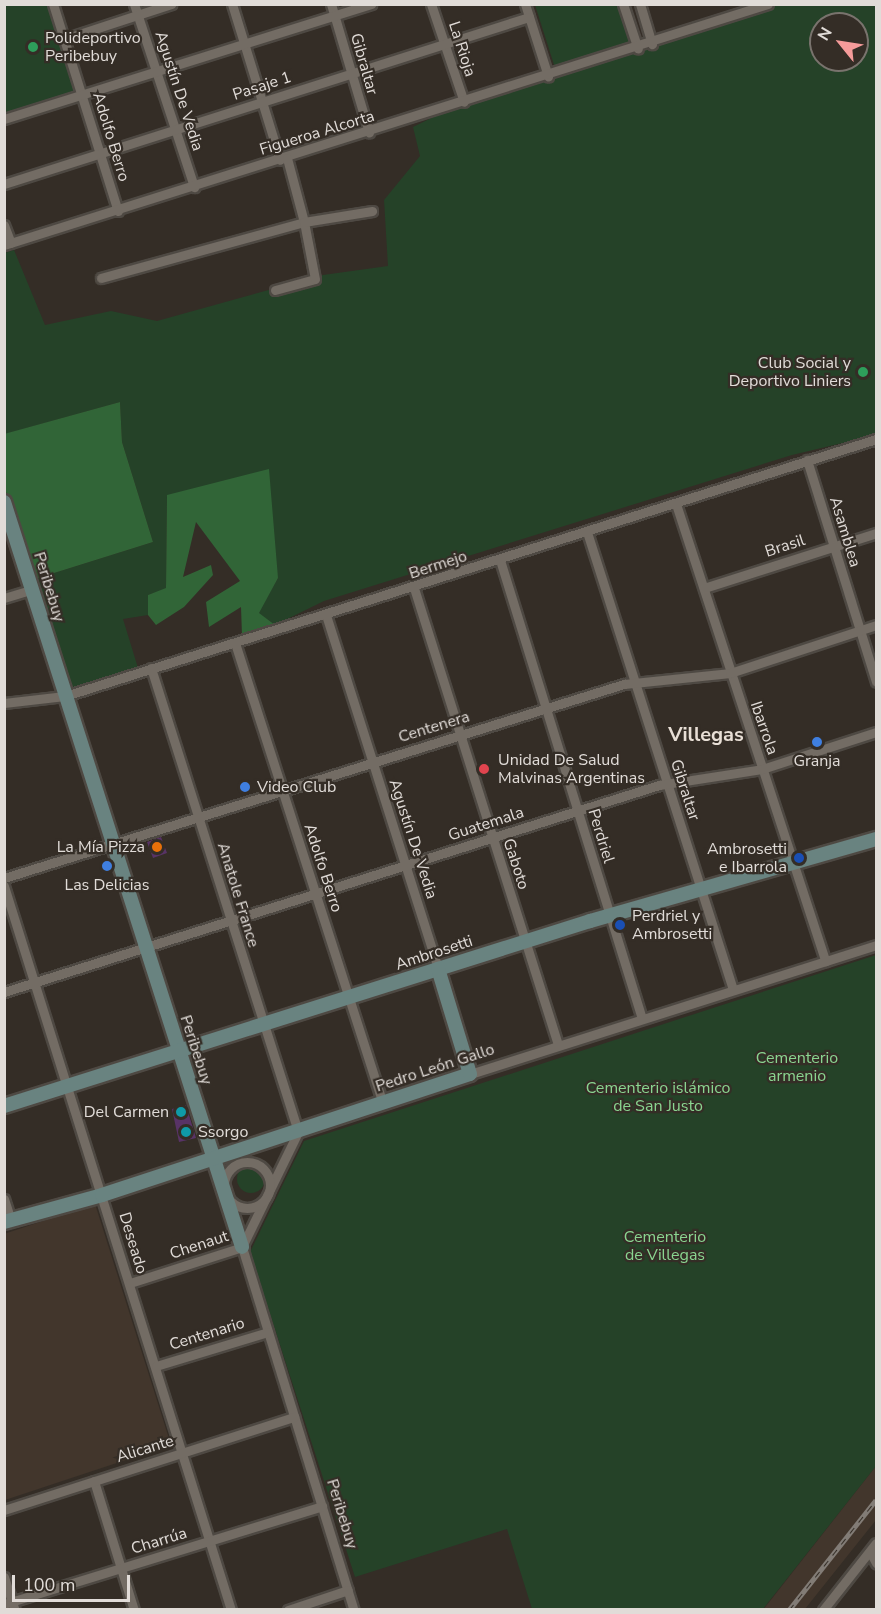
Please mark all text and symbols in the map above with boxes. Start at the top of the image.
north arrow [809,12,869,72]
street label: La Rioja [444,19,480,79]
text: N [813,23,838,45]
place label: Polideportivo Peribebuy [45,28,141,66]
street label: Agustín De Vedia [151,29,207,153]
street label: Gibraltar [346,31,382,97]
marker: Polideportivo Peribebuy [26,40,40,54]
street label: Pasaje 1 [230,68,294,104]
street label: Adolfo Berro [88,90,134,184]
street label: Figueroa Alcorta [257,106,377,160]
place label: Club Social y Deportivo Liniers [729,353,851,391]
marker: Club Social y Deportivo Liniers [856,365,870,379]
street label: Asamblea [825,495,865,569]
street label: Brasil [762,531,808,561]
street label: Bermejo [407,547,469,583]
street label: Peribebuy [29,550,69,624]
street label: Ibarrola [746,699,782,757]
street label: Centenera [396,707,472,747]
district label: Villegas [668,722,744,746]
marker: Granja [810,735,824,749]
place label: Unidad De Salud Malvinas Argentinas [498,750,645,788]
place label: Granja [793,751,841,771]
street label: Gibraltar [666,757,704,823]
marker: Unidad De Salud Malvinas Argentinas [475,760,493,778]
place label: Video Club [257,777,336,797]
street label: Agustín De Vedia [385,777,441,901]
marker: Video Club [238,780,252,794]
street label: Guatemala [446,803,526,845]
street label: Perdriel [584,806,618,866]
street label: Adolfo Berro [300,821,346,915]
street label: Gaboto [499,836,533,892]
place label: La Mía Pizza [57,837,145,857]
place label: Ambrosetti e Ibarrola [707,839,787,877]
marker: La Mía Pizza [150,840,164,854]
street label: Anatole France [213,840,263,950]
marker: Ambrosetti e Ibarrola [792,851,806,865]
marker: Las Delicias [100,859,114,873]
place label: Las Delicias [64,875,150,895]
place label: Perdriel y Ambrosetti [632,906,712,944]
marker: Perdriel y Ambrosetti [613,918,627,932]
street label: Ambrosetti [393,931,475,975]
street label: Peribebuy [176,1013,216,1087]
street label: Pedro León Gallo [373,1040,497,1096]
park label: Cementerio armenio [756,1048,838,1086]
park label: Cementerio islámico de San Justo [586,1078,730,1116]
place label: Del Carmen [84,1102,169,1122]
marker: Del Carmen [174,1105,188,1119]
place label: Ssorgo [198,1122,248,1142]
marker: Ssorgo [179,1125,193,1139]
street label: Deseado [115,1210,151,1276]
street label: Chenaut [167,1227,231,1263]
park label: Cementerio de Villegas [624,1227,706,1265]
street label: Centenario [167,1313,247,1355]
street label: Alicante [114,1431,176,1467]
street label: Peribebuy [322,1477,362,1551]
street label: Charrúa [129,1523,189,1559]
scale bar [15,1563,134,1601]
text: 100 m [23,1573,75,1597]

